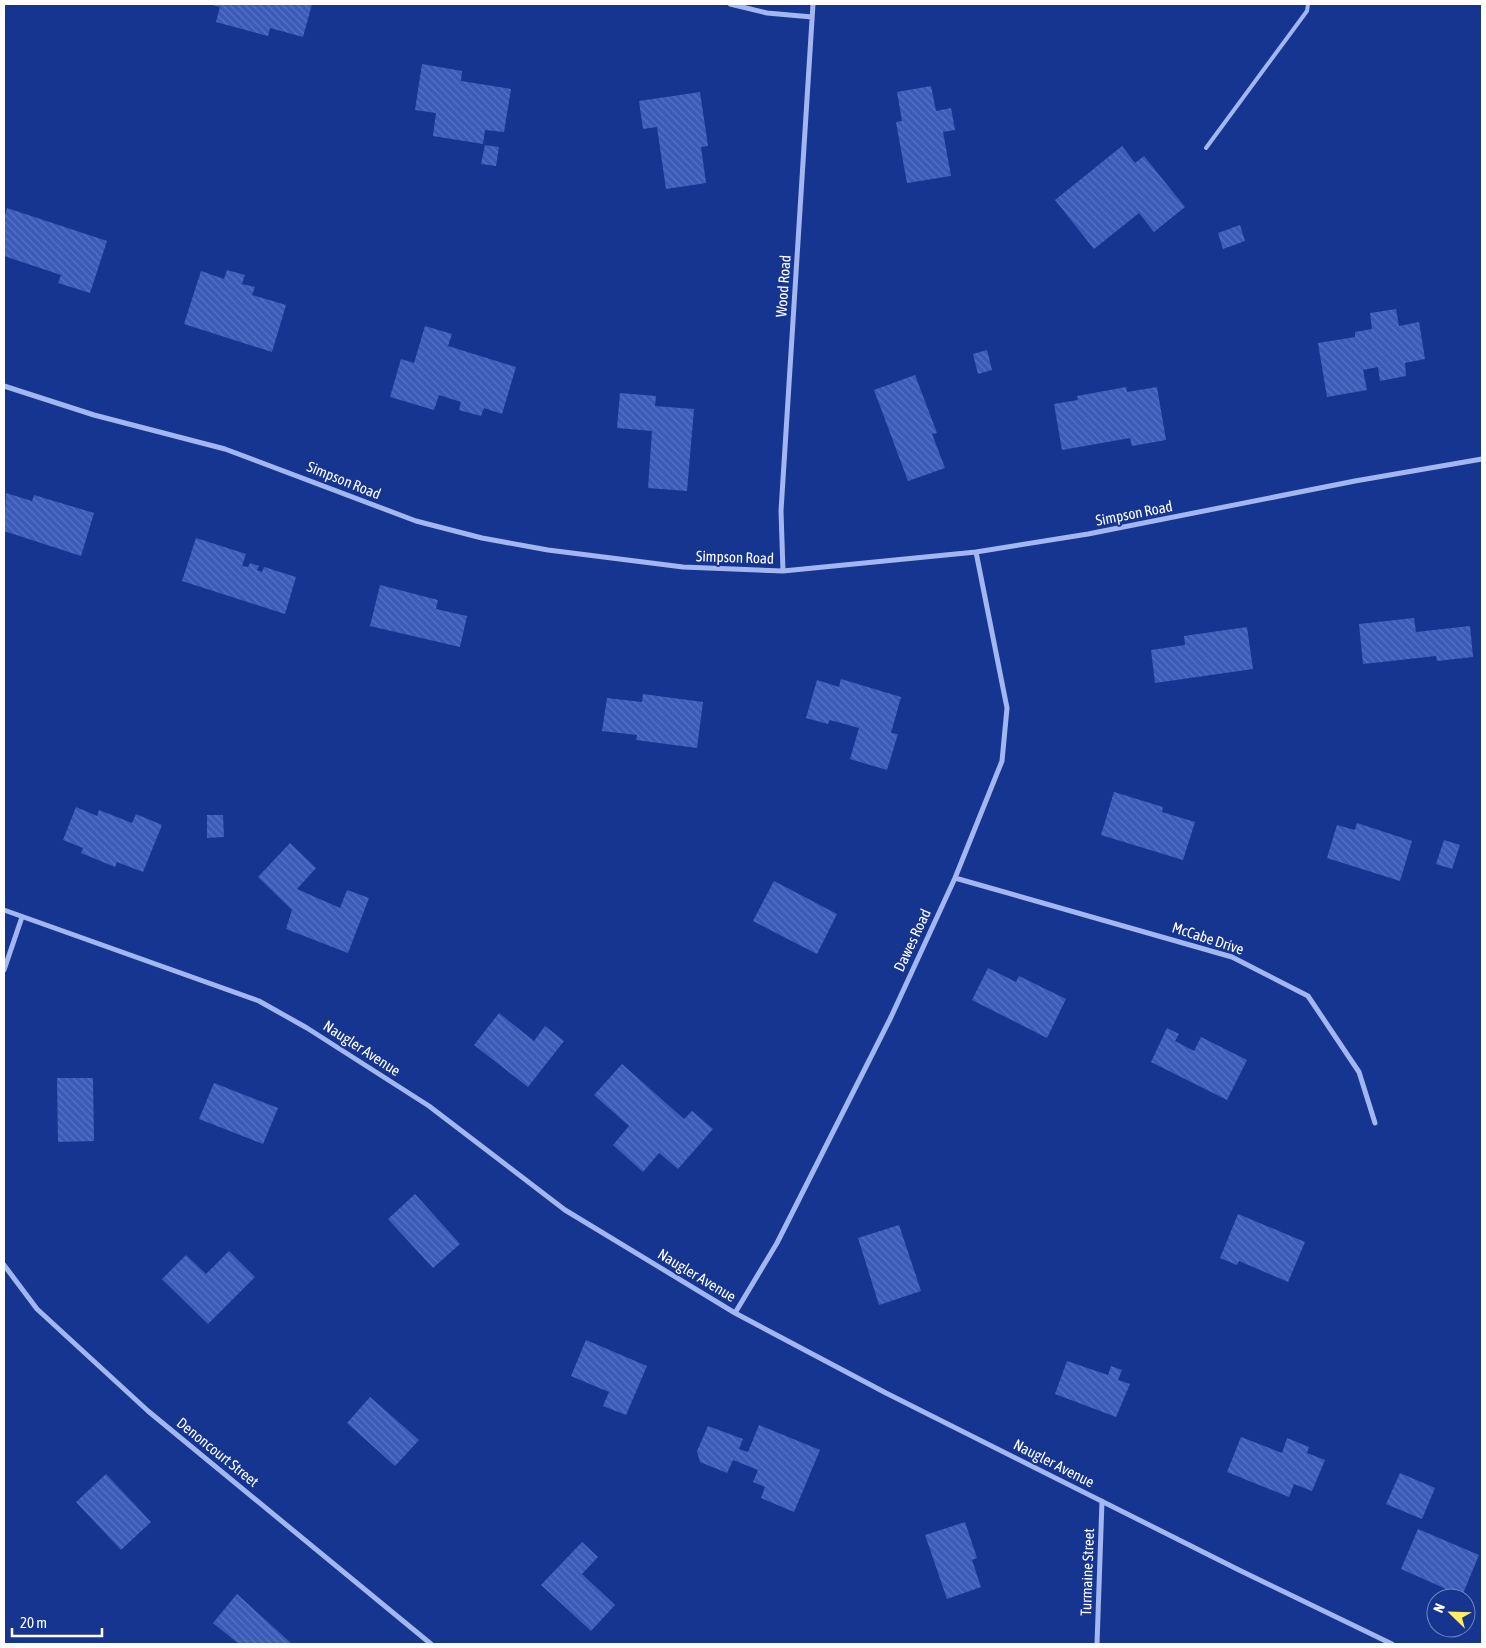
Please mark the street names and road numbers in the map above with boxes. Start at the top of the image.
street label: Wood Road [772,254,794,318]
street label: Simpson Road [305,458,383,502]
street label: Simpson Road [1094,497,1174,529]
street label: Simpson Road [696,547,774,567]
street label: Dawes Road [890,906,934,974]
street label: McCabe Drive [1170,918,1246,958]
street label: Naugler Avenue [320,1017,404,1079]
street label: Naugler Avenue [655,1245,739,1305]
street label: Denoncourt Street [174,1414,262,1490]
street label: Naugler Avenue [1011,1435,1097,1491]
street label: Turmaine Street [1077,1528,1097,1616]

